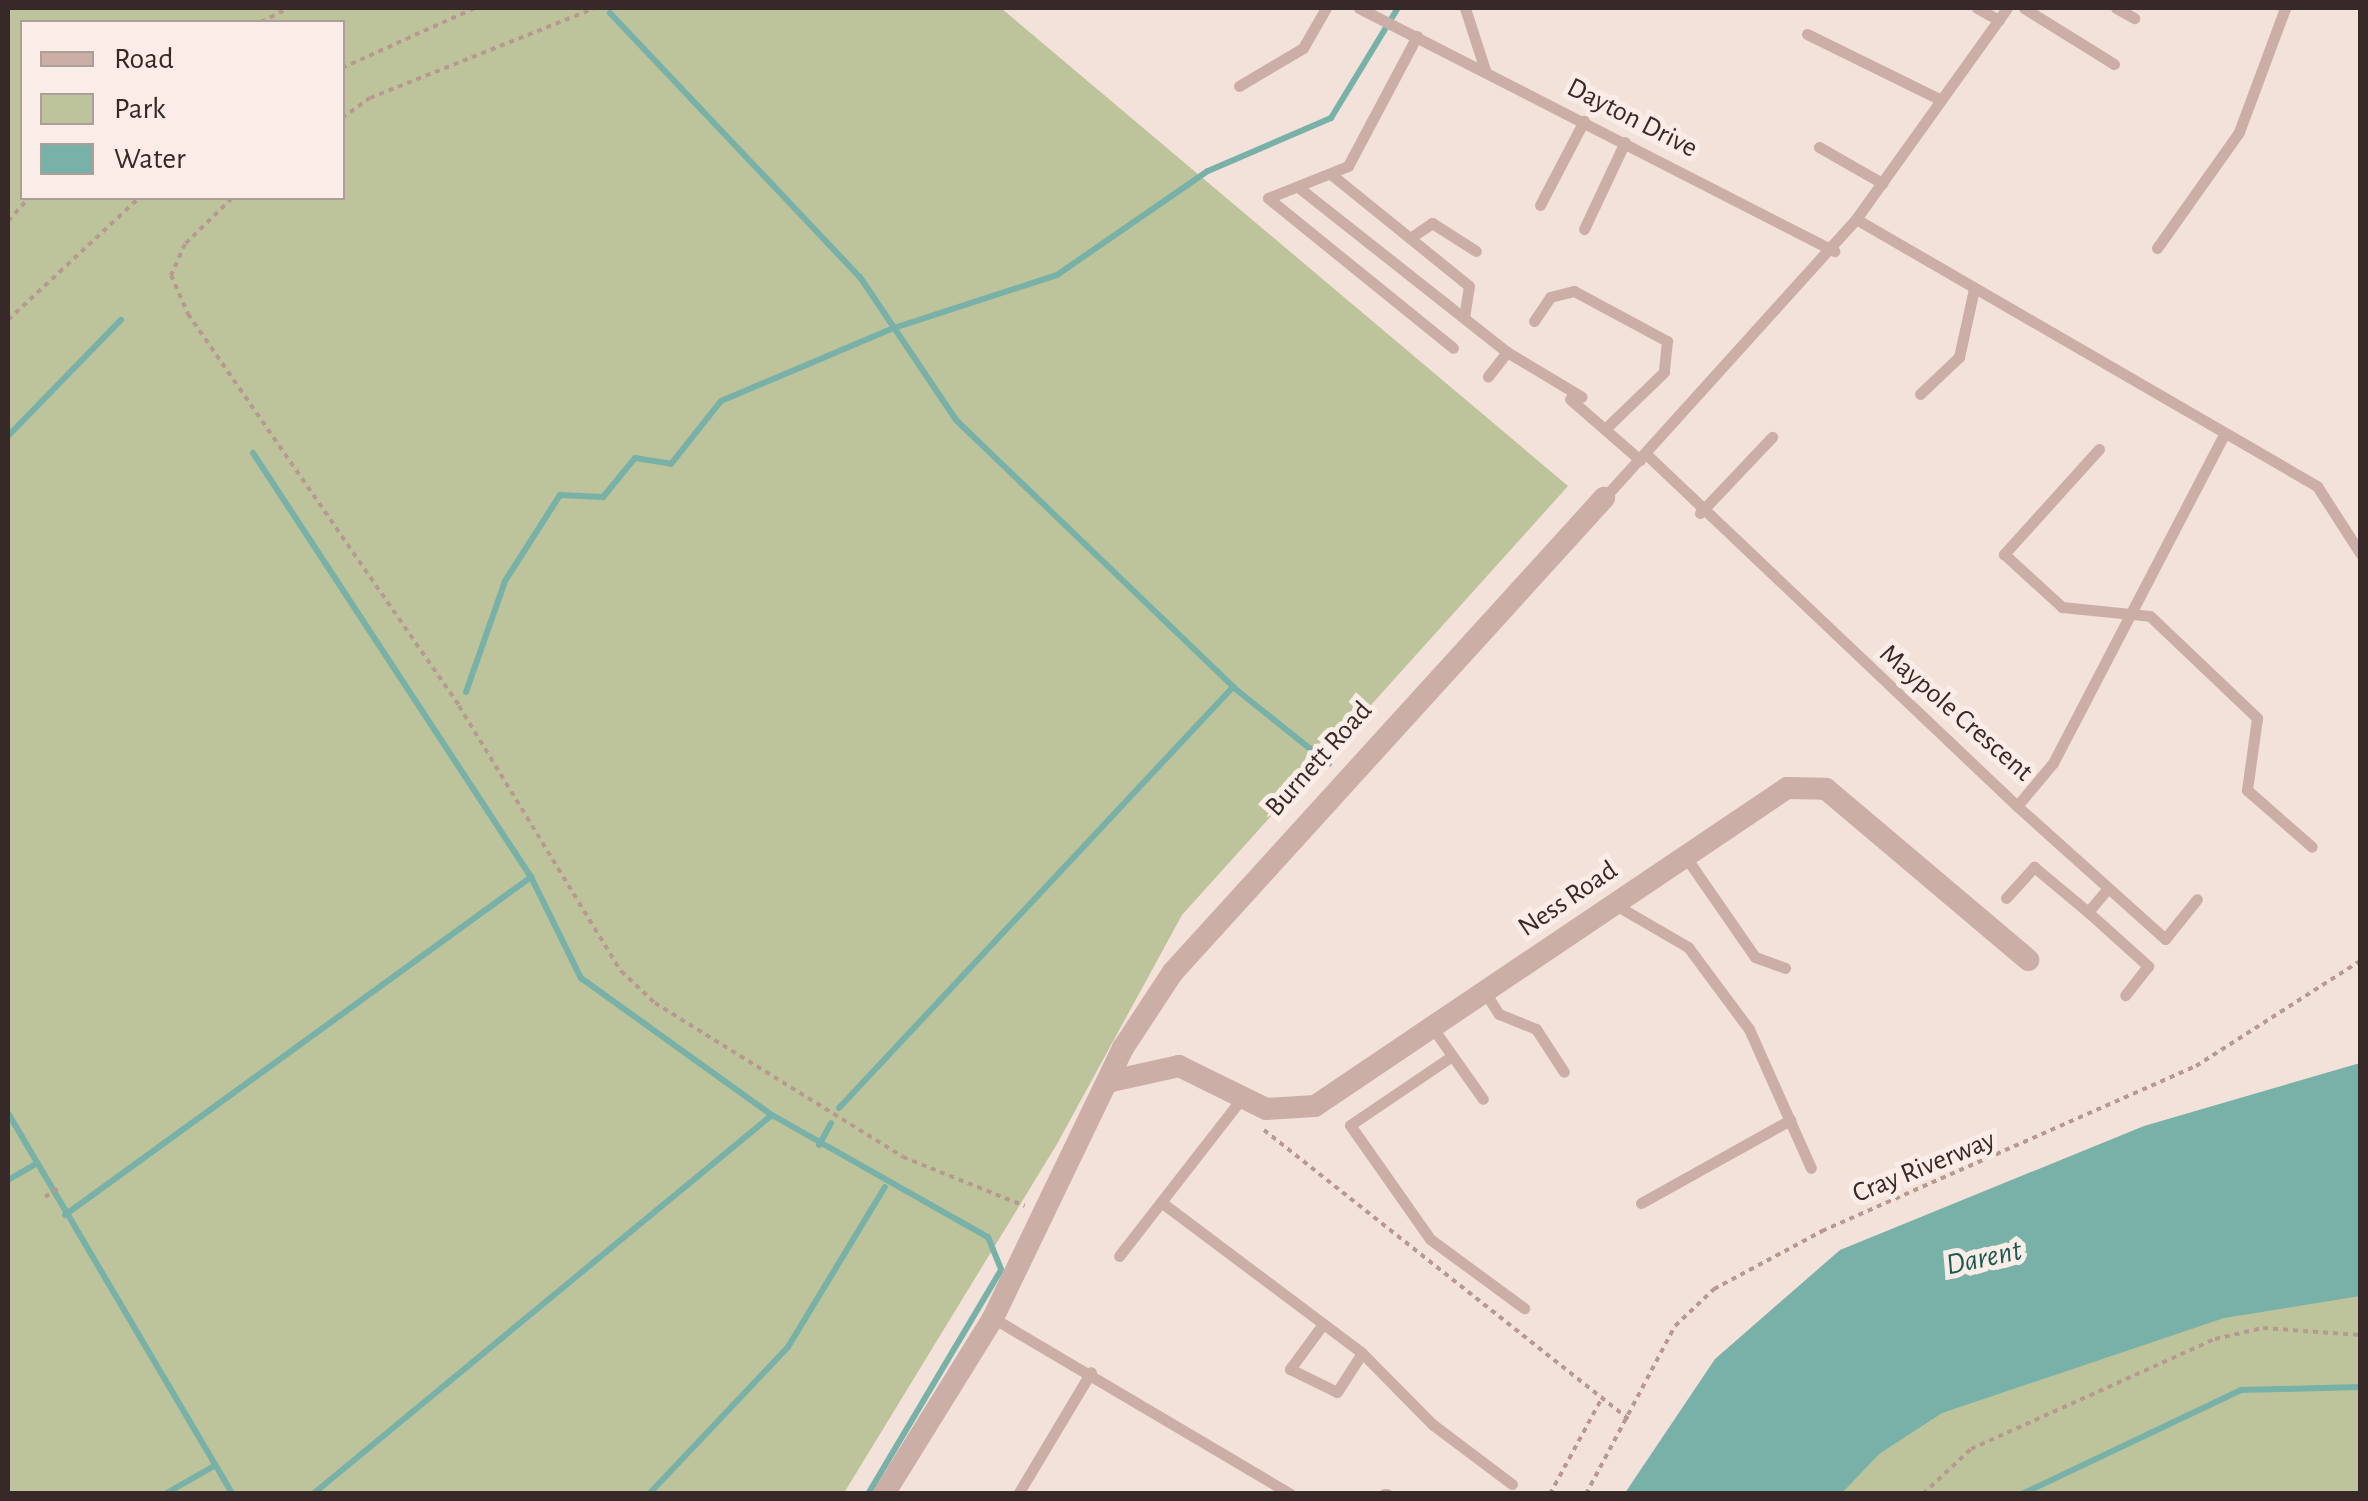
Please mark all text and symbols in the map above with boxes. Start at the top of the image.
legend [20,20,345,200]
text: Road [114,44,174,74]
street label: Dayton Drive [1561,71,1703,165]
text: Park [114,94,166,124]
text: Water [114,144,186,174]
street label: Maypole Crescent [1872,637,2040,789]
street label: Burnett Road [1258,694,1380,824]
street label: Ness Road [1512,854,1624,944]
street label: Cray Riverway [1848,1123,2000,1211]
water label: Darent [1943,1232,2025,1284]

